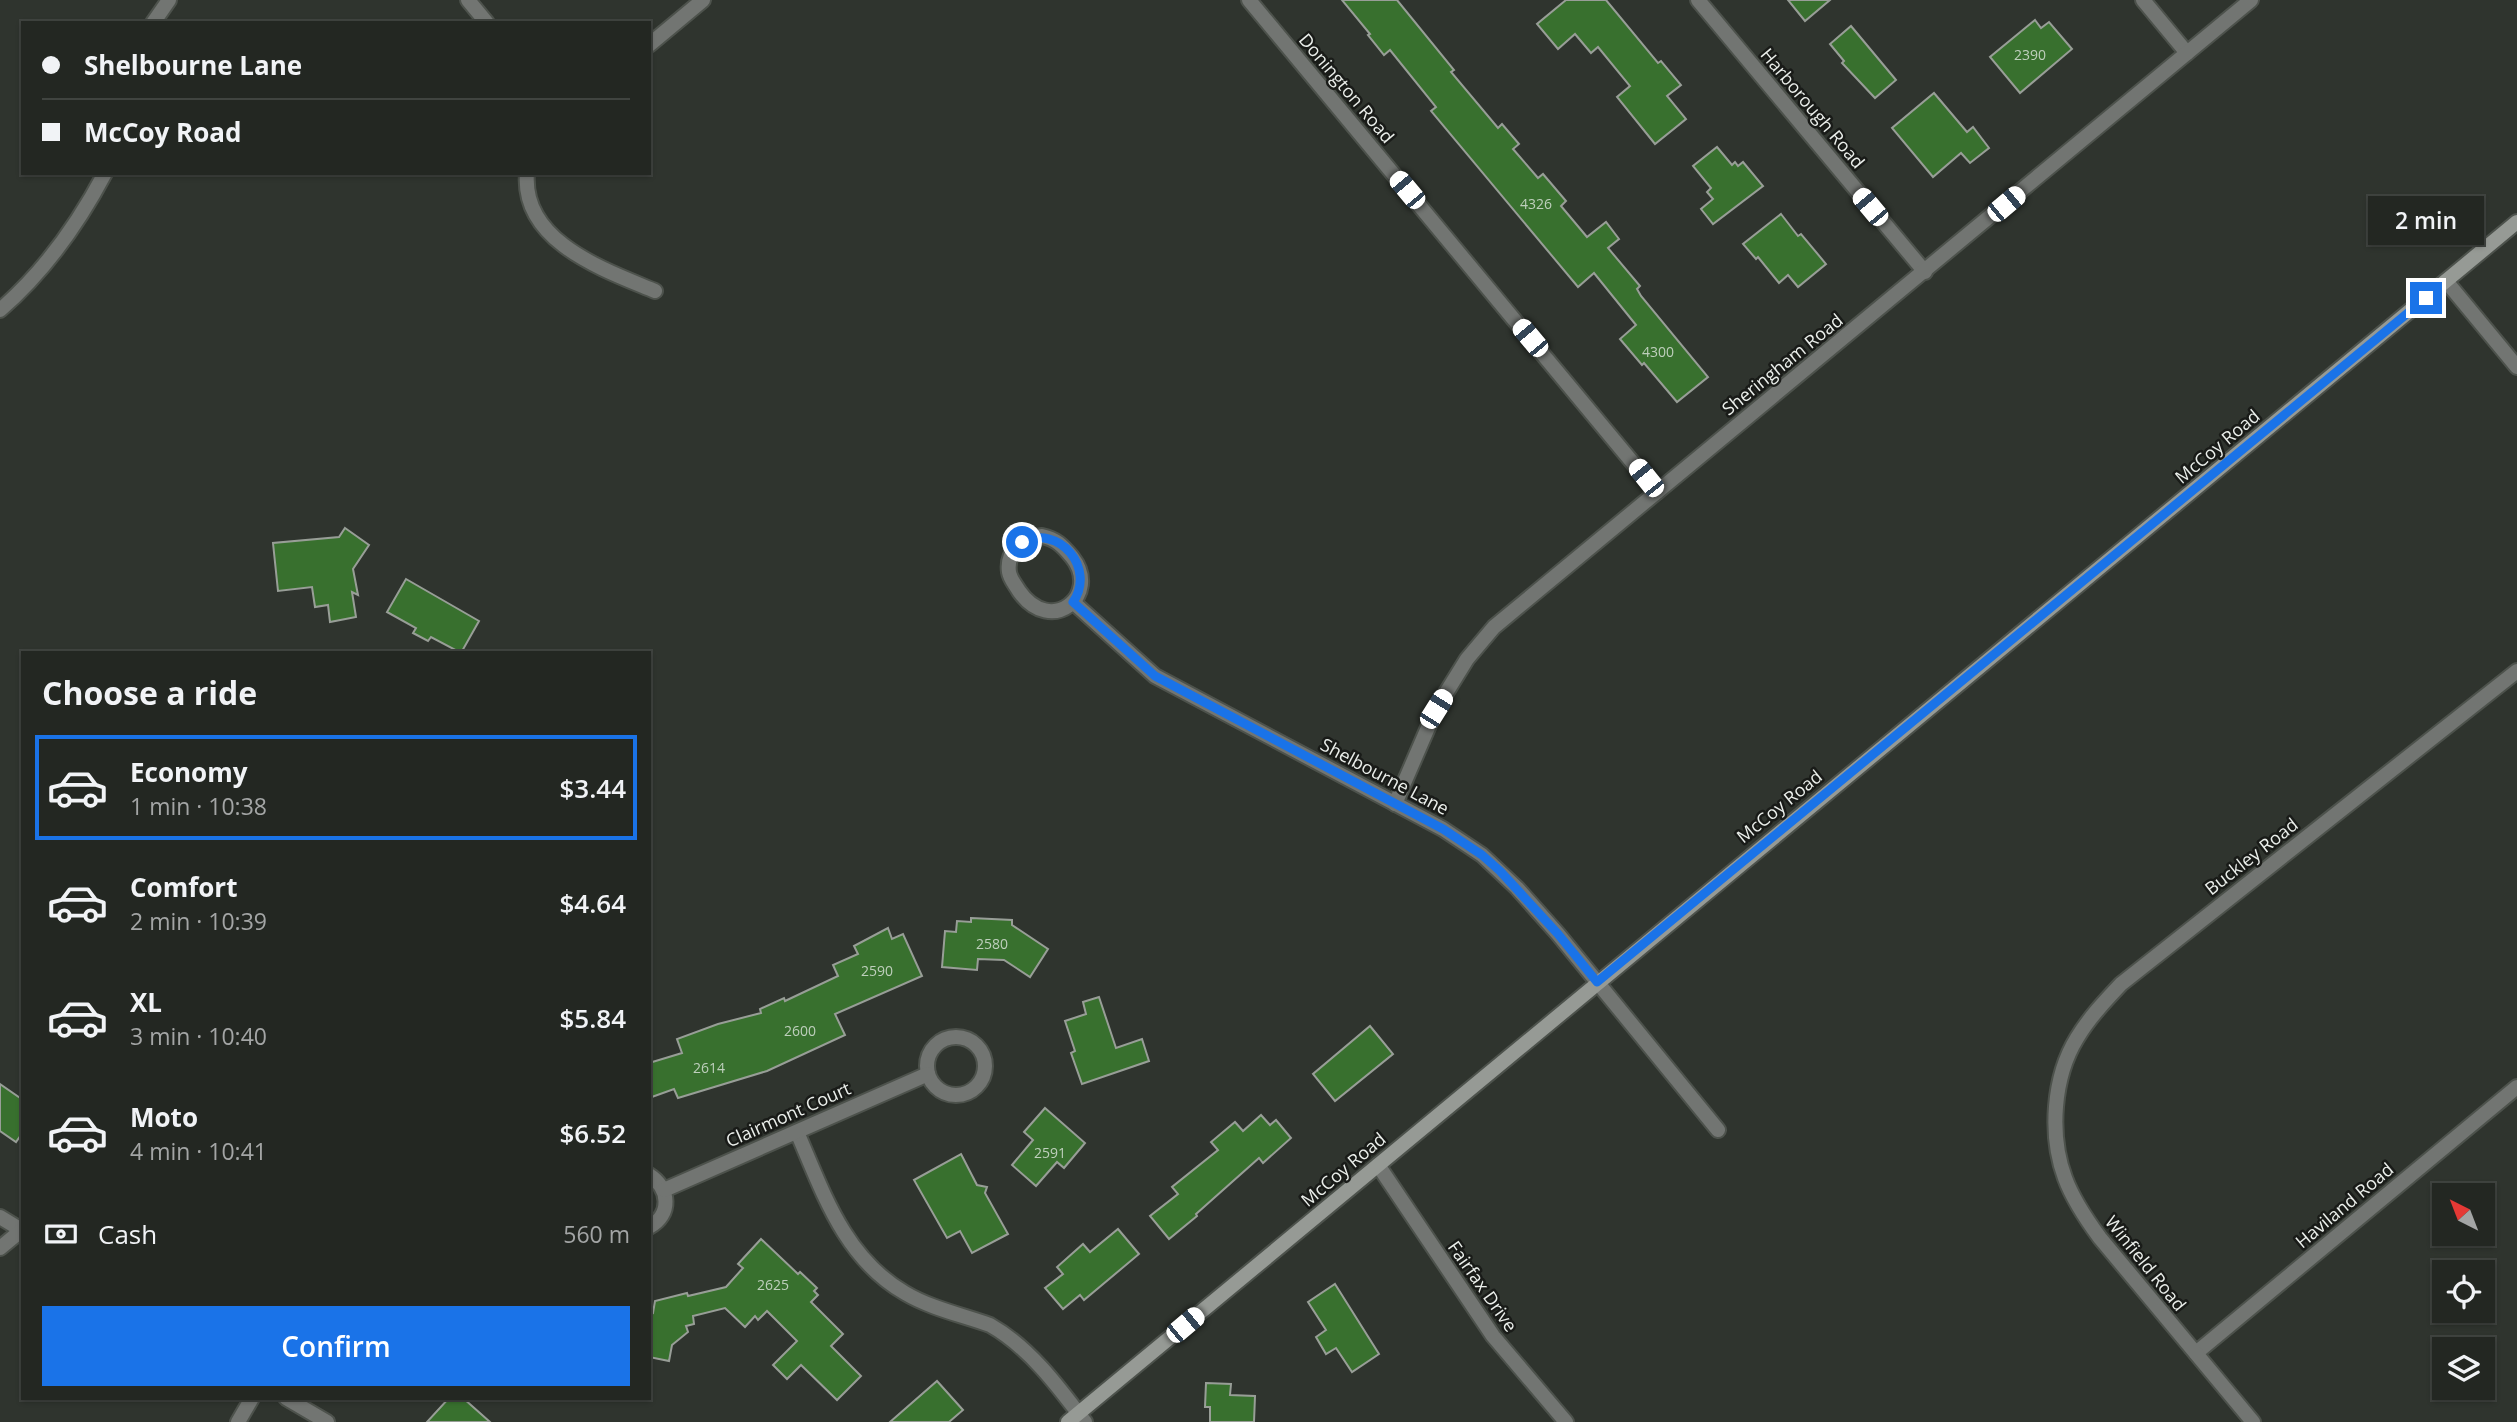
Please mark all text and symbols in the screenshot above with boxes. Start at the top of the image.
street label: Donington Road [1294,28,1400,148]
street label: Harborough Road [1756,43,1870,173]
house number: 2390 [2014,45,2046,64]
text: Shelbourne Lane [84,47,302,83]
text: McCoy Road [84,114,242,150]
car [1386,167,1429,213]
car [1984,182,2029,226]
car [1849,184,1892,230]
house number: 4326 [1520,194,1552,213]
callout: 2 min [2368,196,2484,246]
text: 2 min [2395,204,2457,236]
route end [2410,282,2442,314]
street label: Sheringham Road [1717,308,1847,420]
car [1509,315,1552,361]
house number: 4300 [1642,342,1674,361]
street label: McCoy Road [2170,404,2264,488]
car [1625,455,1668,501]
route start [1006,526,1038,558]
text: Choose a ride [42,671,257,714]
car [1416,686,1457,732]
street label: Shelbourne Lane [1317,732,1453,820]
text: Economy [130,754,248,790]
icon: car [46,756,109,819]
street label: McCoy Road [1731,764,1827,848]
text: $3.44 [559,770,626,806]
text: 1 min · 10:38 [130,790,267,822]
street label: Buckley Road [2199,812,2303,900]
text: Comfort [130,869,237,905]
icon: car [46,871,109,934]
text: $4.64 [559,885,626,921]
text: 2 min · 10:39 [130,905,267,937]
house number: 2580 [976,934,1008,953]
house number: 2590 [861,961,893,980]
text: XL [130,984,162,1020]
icon: car [46,986,109,1049]
text: $5.84 [559,1000,626,1036]
text: 3 min · 10:40 [130,1020,267,1052]
house number: 2600 [784,1021,816,1040]
house number: 2614 [693,1058,725,1077]
street label: Clairmont Court [722,1076,854,1152]
text: Moto [130,1099,198,1135]
icon: car [46,1101,109,1164]
text: $6.52 [559,1115,626,1151]
street label: McCoy Road [1296,1127,1390,1211]
text: 4 min · 10:41 [130,1135,267,1167]
house number: 2591 [1034,1143,1066,1162]
street label: Haviland Road [2290,1157,2398,1253]
north arrow [2432,1183,2496,1246]
map controls [2432,1183,2495,1400]
street label: Winfield Road [2100,1210,2192,1316]
icon: cash [42,1215,80,1253]
text: Cash [98,1216,157,1252]
text: 560 m [563,1218,630,1250]
street label: Fairfax Drive [1443,1236,1523,1336]
button: locate [2432,1260,2495,1323]
house number: 2625 [757,1275,789,1294]
car [1163,1303,1208,1347]
button: Confirm [42,1306,630,1386]
button: layers [2432,1337,2495,1400]

